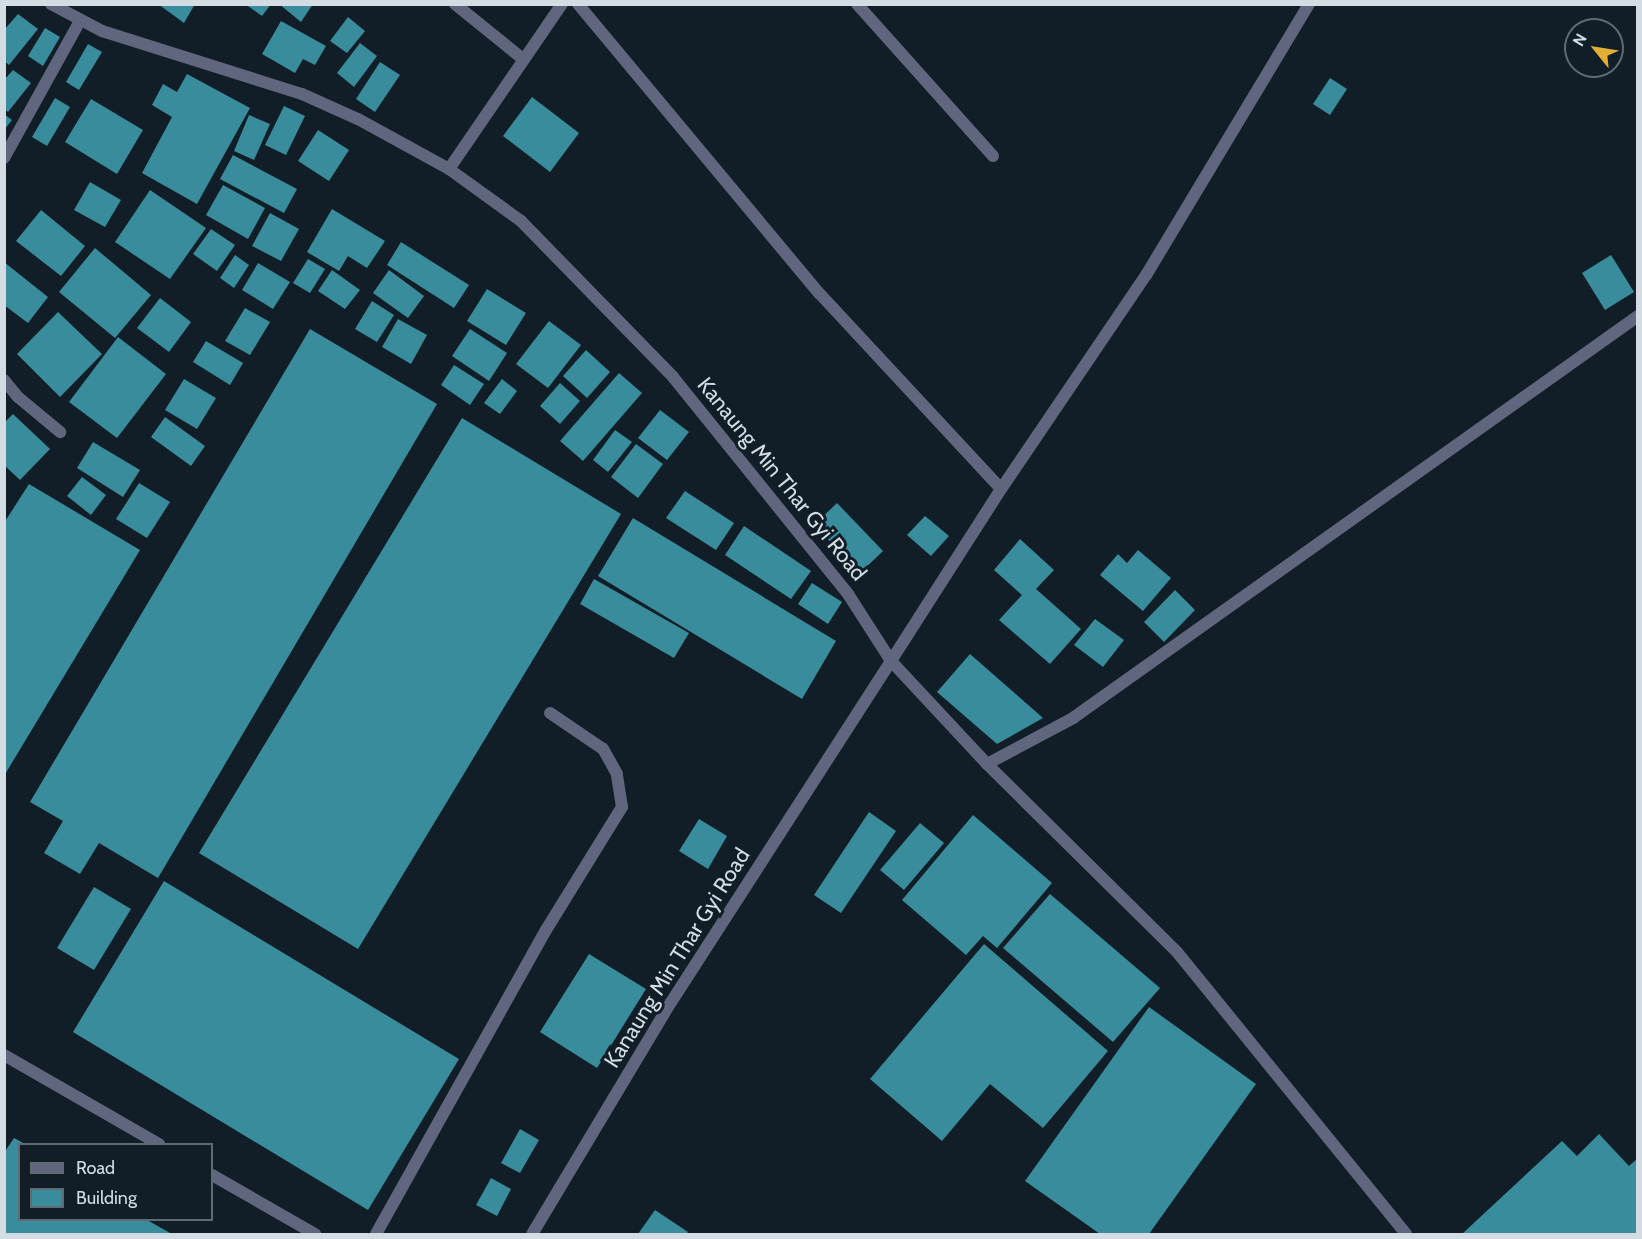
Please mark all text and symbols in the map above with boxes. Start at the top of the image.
north arrow [1564,18,1624,78]
text: N [1569,30,1591,49]
street label: Kanaung Min Thar Gyi Road [692,372,872,586]
street label: Kanaung Min Thar Gyi Road [598,843,756,1073]
legend [18,1143,213,1221]
text: Road [76,1157,115,1179]
text: Building [76,1187,137,1209]

